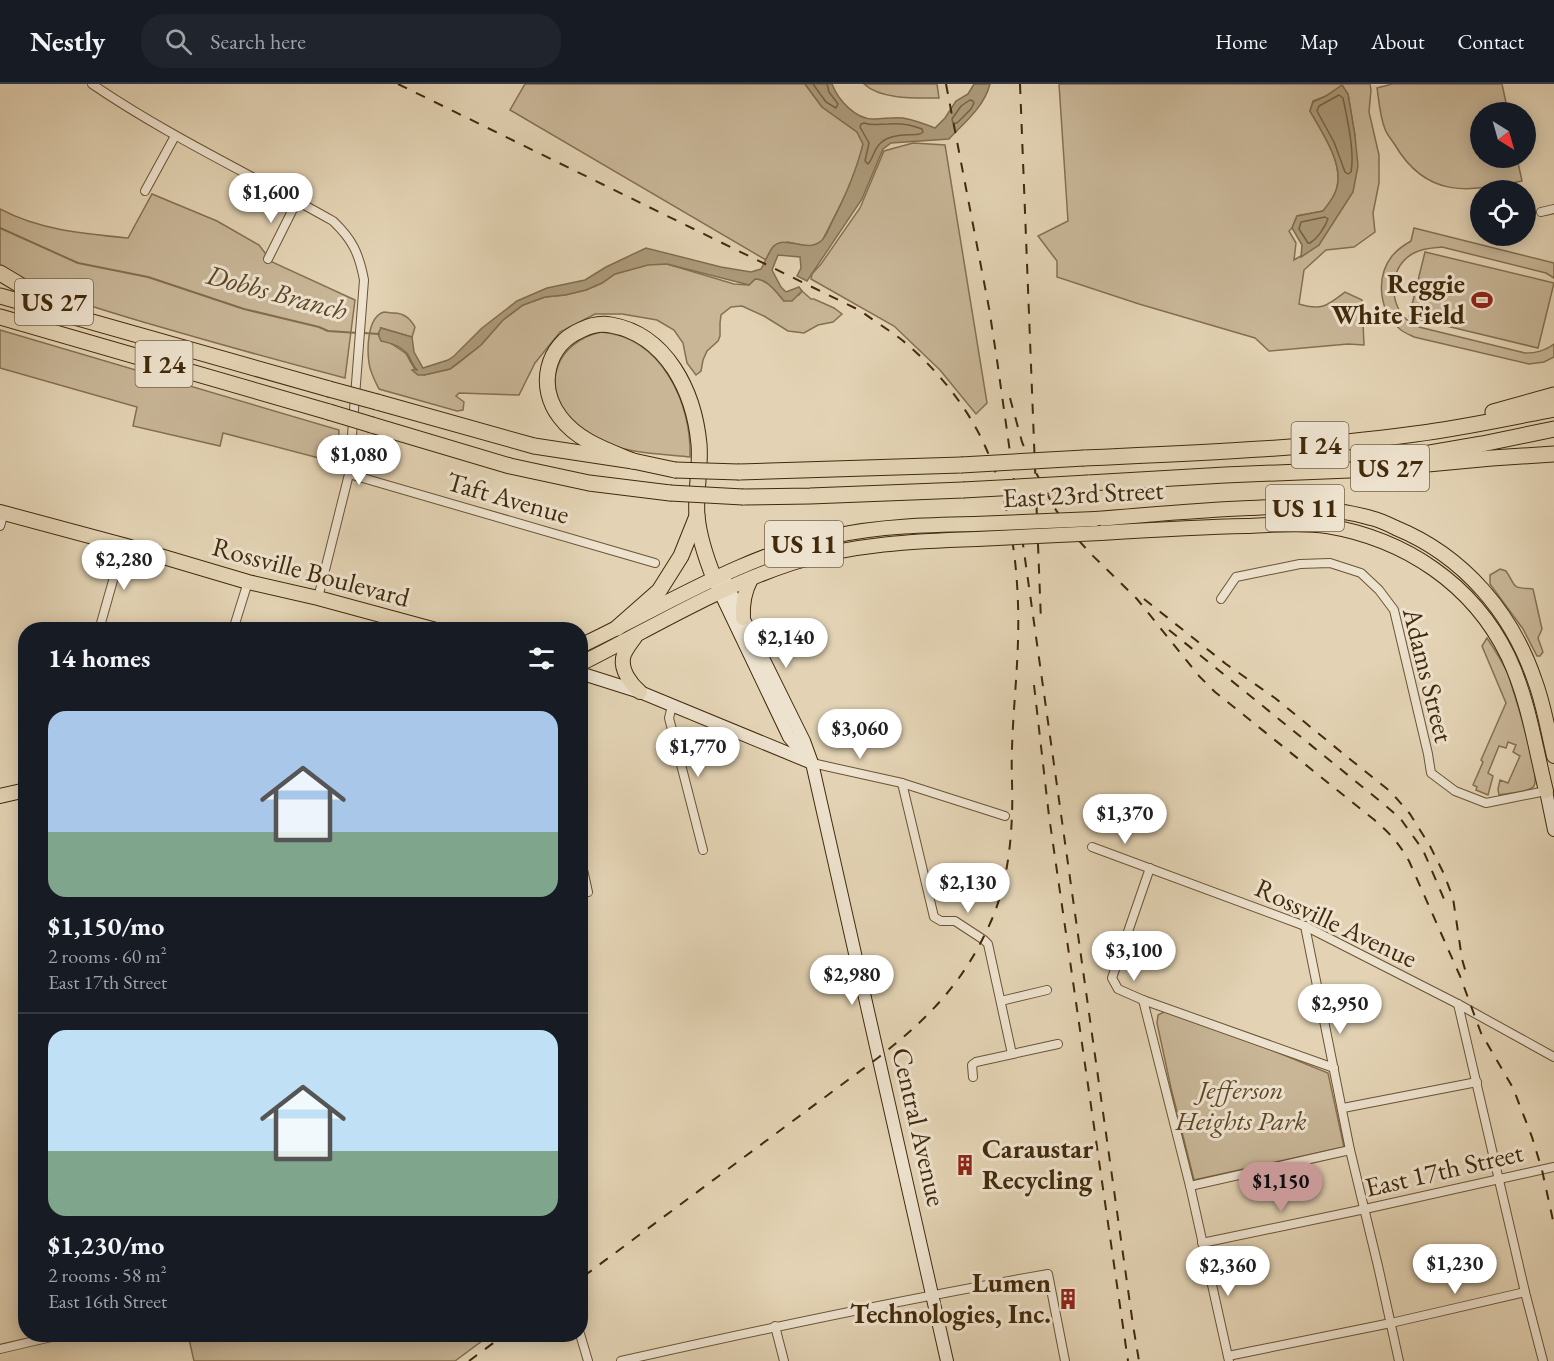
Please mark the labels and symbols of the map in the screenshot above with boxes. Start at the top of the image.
north arrow [1470,102,1536,168]
pin: $1,600 [222,173,320,224]
water label: Dobbs Branch [202,256,352,328]
place label: Reggie White Field [1331,266,1465,332]
road number: US 27 [15,279,93,325]
sports icon: Reggie White Field [1470,288,1494,312]
road number: I 24 [136,341,192,387]
road number: I 24 [1292,422,1348,468]
pin: $1,080 [310,435,408,486]
road number: US 27 [1351,445,1429,491]
street label: Taft Avenue [443,463,574,532]
street label: East 23rd Street [1002,472,1165,515]
road number: US 11 [1266,485,1344,531]
road number: US 11 [765,521,843,567]
street label: Rossville Boulevard [209,528,414,615]
pin: $2,280 [75,540,173,591]
street label: Adams Street [1395,603,1462,746]
pin: $2,140 [737,618,835,669]
pin: $3,060 [811,709,909,760]
pin: $1,770 [649,727,747,778]
pin: $1,370 [1076,794,1174,845]
pin: $2,130 [919,863,1017,914]
street label: Rossville Avenue [1250,870,1423,975]
pin: $3,100 [1085,931,1183,982]
pin: $2,980 [803,955,901,1006]
pin: $2,950 [1291,984,1389,1035]
street label: Central Avenue [884,1044,955,1210]
park label: Jefferson Heights Park [1174,1072,1307,1138]
place label: Caraustar Recycling [982,1131,1094,1197]
street label: East 17th Street [1362,1134,1527,1205]
building icon: Caraustar Recycling [953,1153,977,1177]
pin: $1,150 [1232,1162,1330,1213]
pin: $1,230 [1406,1244,1504,1295]
pin: $2,360 [1179,1246,1277,1297]
place label: Lumen Technologies, Inc. [850,1265,1051,1331]
building icon: Lumen Technologies, Inc. [1056,1287,1080,1311]

